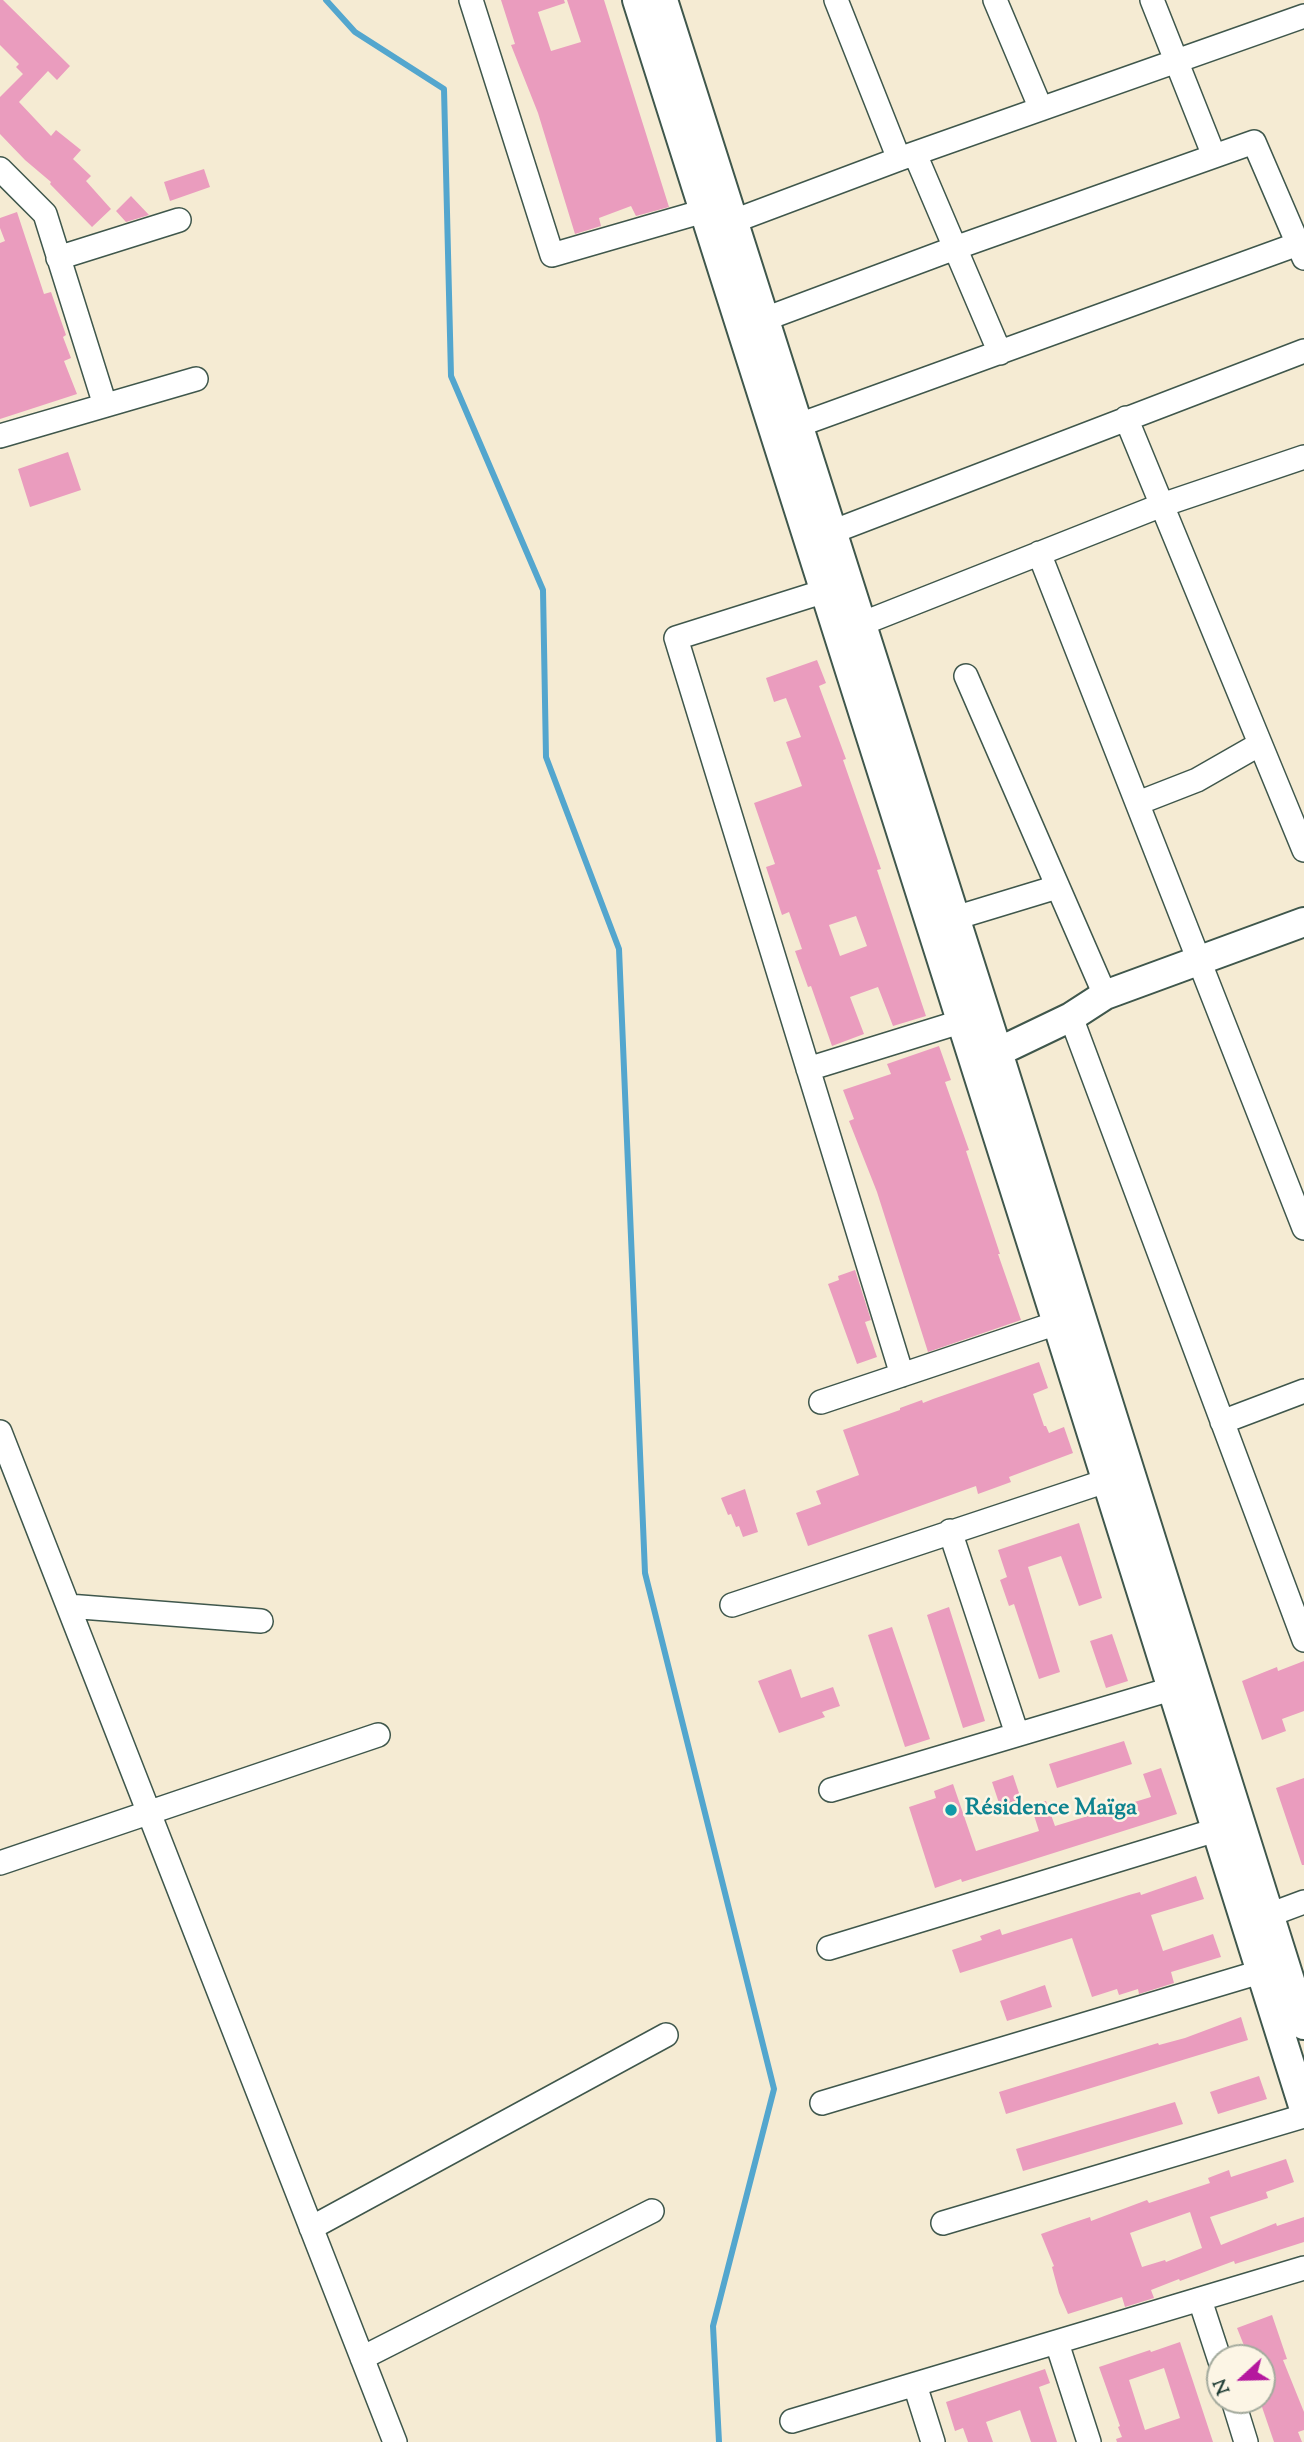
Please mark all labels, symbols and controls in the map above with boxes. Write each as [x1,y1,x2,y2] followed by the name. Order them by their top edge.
[965,1796,1137,1824] place label: Résidence Maïga
[943,1802,959,1818] marker: Résidence Maïga
[1206,2344,1276,2414] north arrow
[1208,2374,1238,2398] text: N

